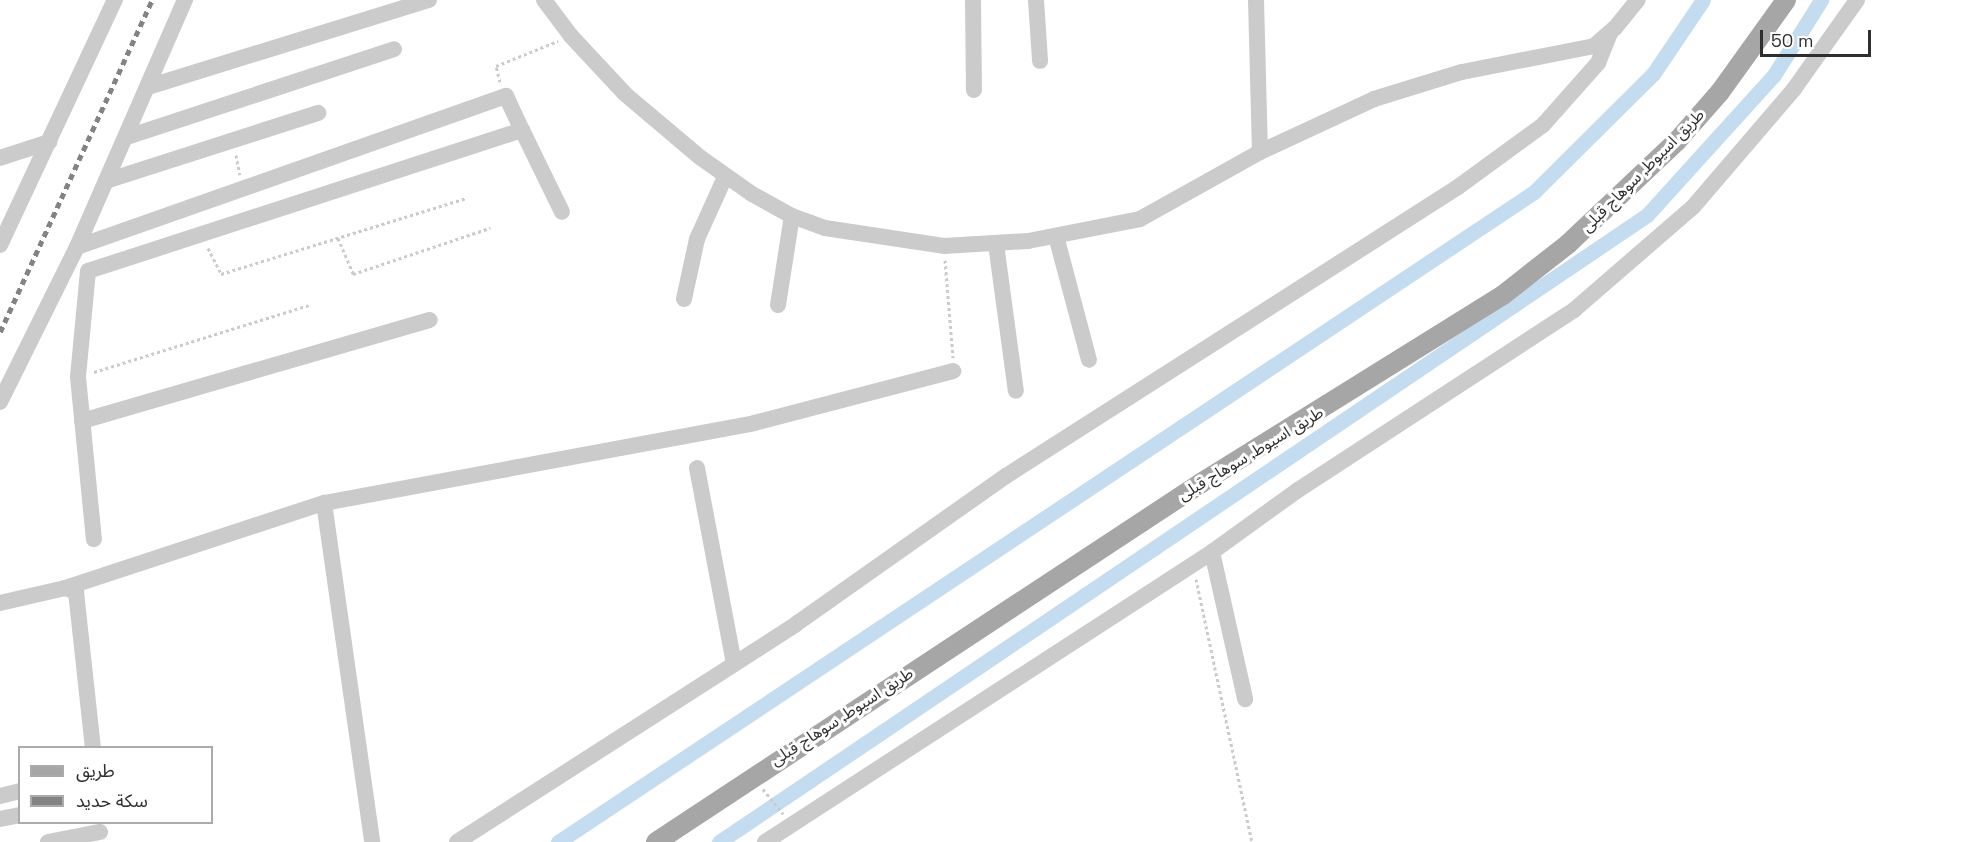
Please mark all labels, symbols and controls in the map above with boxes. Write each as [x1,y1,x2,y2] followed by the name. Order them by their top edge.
[1763,18,1874,56] scale bar
[1771,29,1813,52] text: 50 m
[1577,105,1709,237] street label: طريق اسيوط, سوهاج قبلى
[1175,403,1327,505] street label: طريق اسيوط, سوهاج قبلى
[767,664,917,770] street label: طريق اسيوط, سوهاج قبلى
[18,746,213,824] legend
[76,759,115,782] text: طريق
[76,789,148,812] text: سكة حديد

